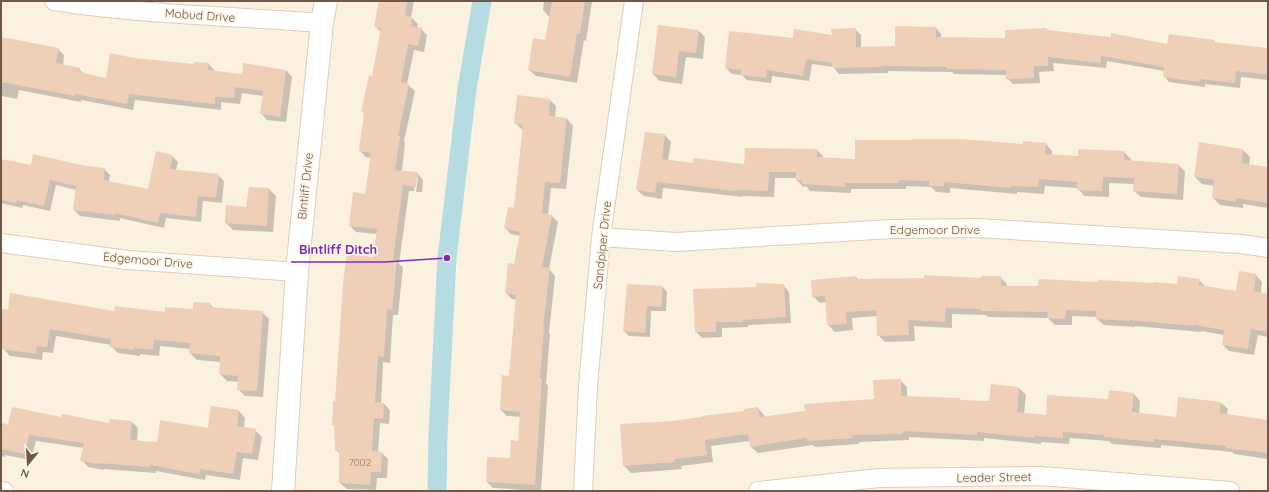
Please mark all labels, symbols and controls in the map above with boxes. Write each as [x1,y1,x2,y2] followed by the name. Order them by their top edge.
[164,5,236,25] street label: Mobud Drive
[294,151,316,220] street label: Bintliff Drive
[590,200,614,290] street label: Sandpiper Drive
[890,222,980,237] street label: Edgemoor Drive
[291,237,385,262] callout: Bintliff Ditch
[299,241,377,257] text: Bintliff Ditch
[102,249,194,271] street label: Edgemoor Drive
[8,444,48,484] north arrow
[349,456,372,469] house number: 7002
[19,466,31,481] text: N
[956,469,1032,485] street label: Leader Street

